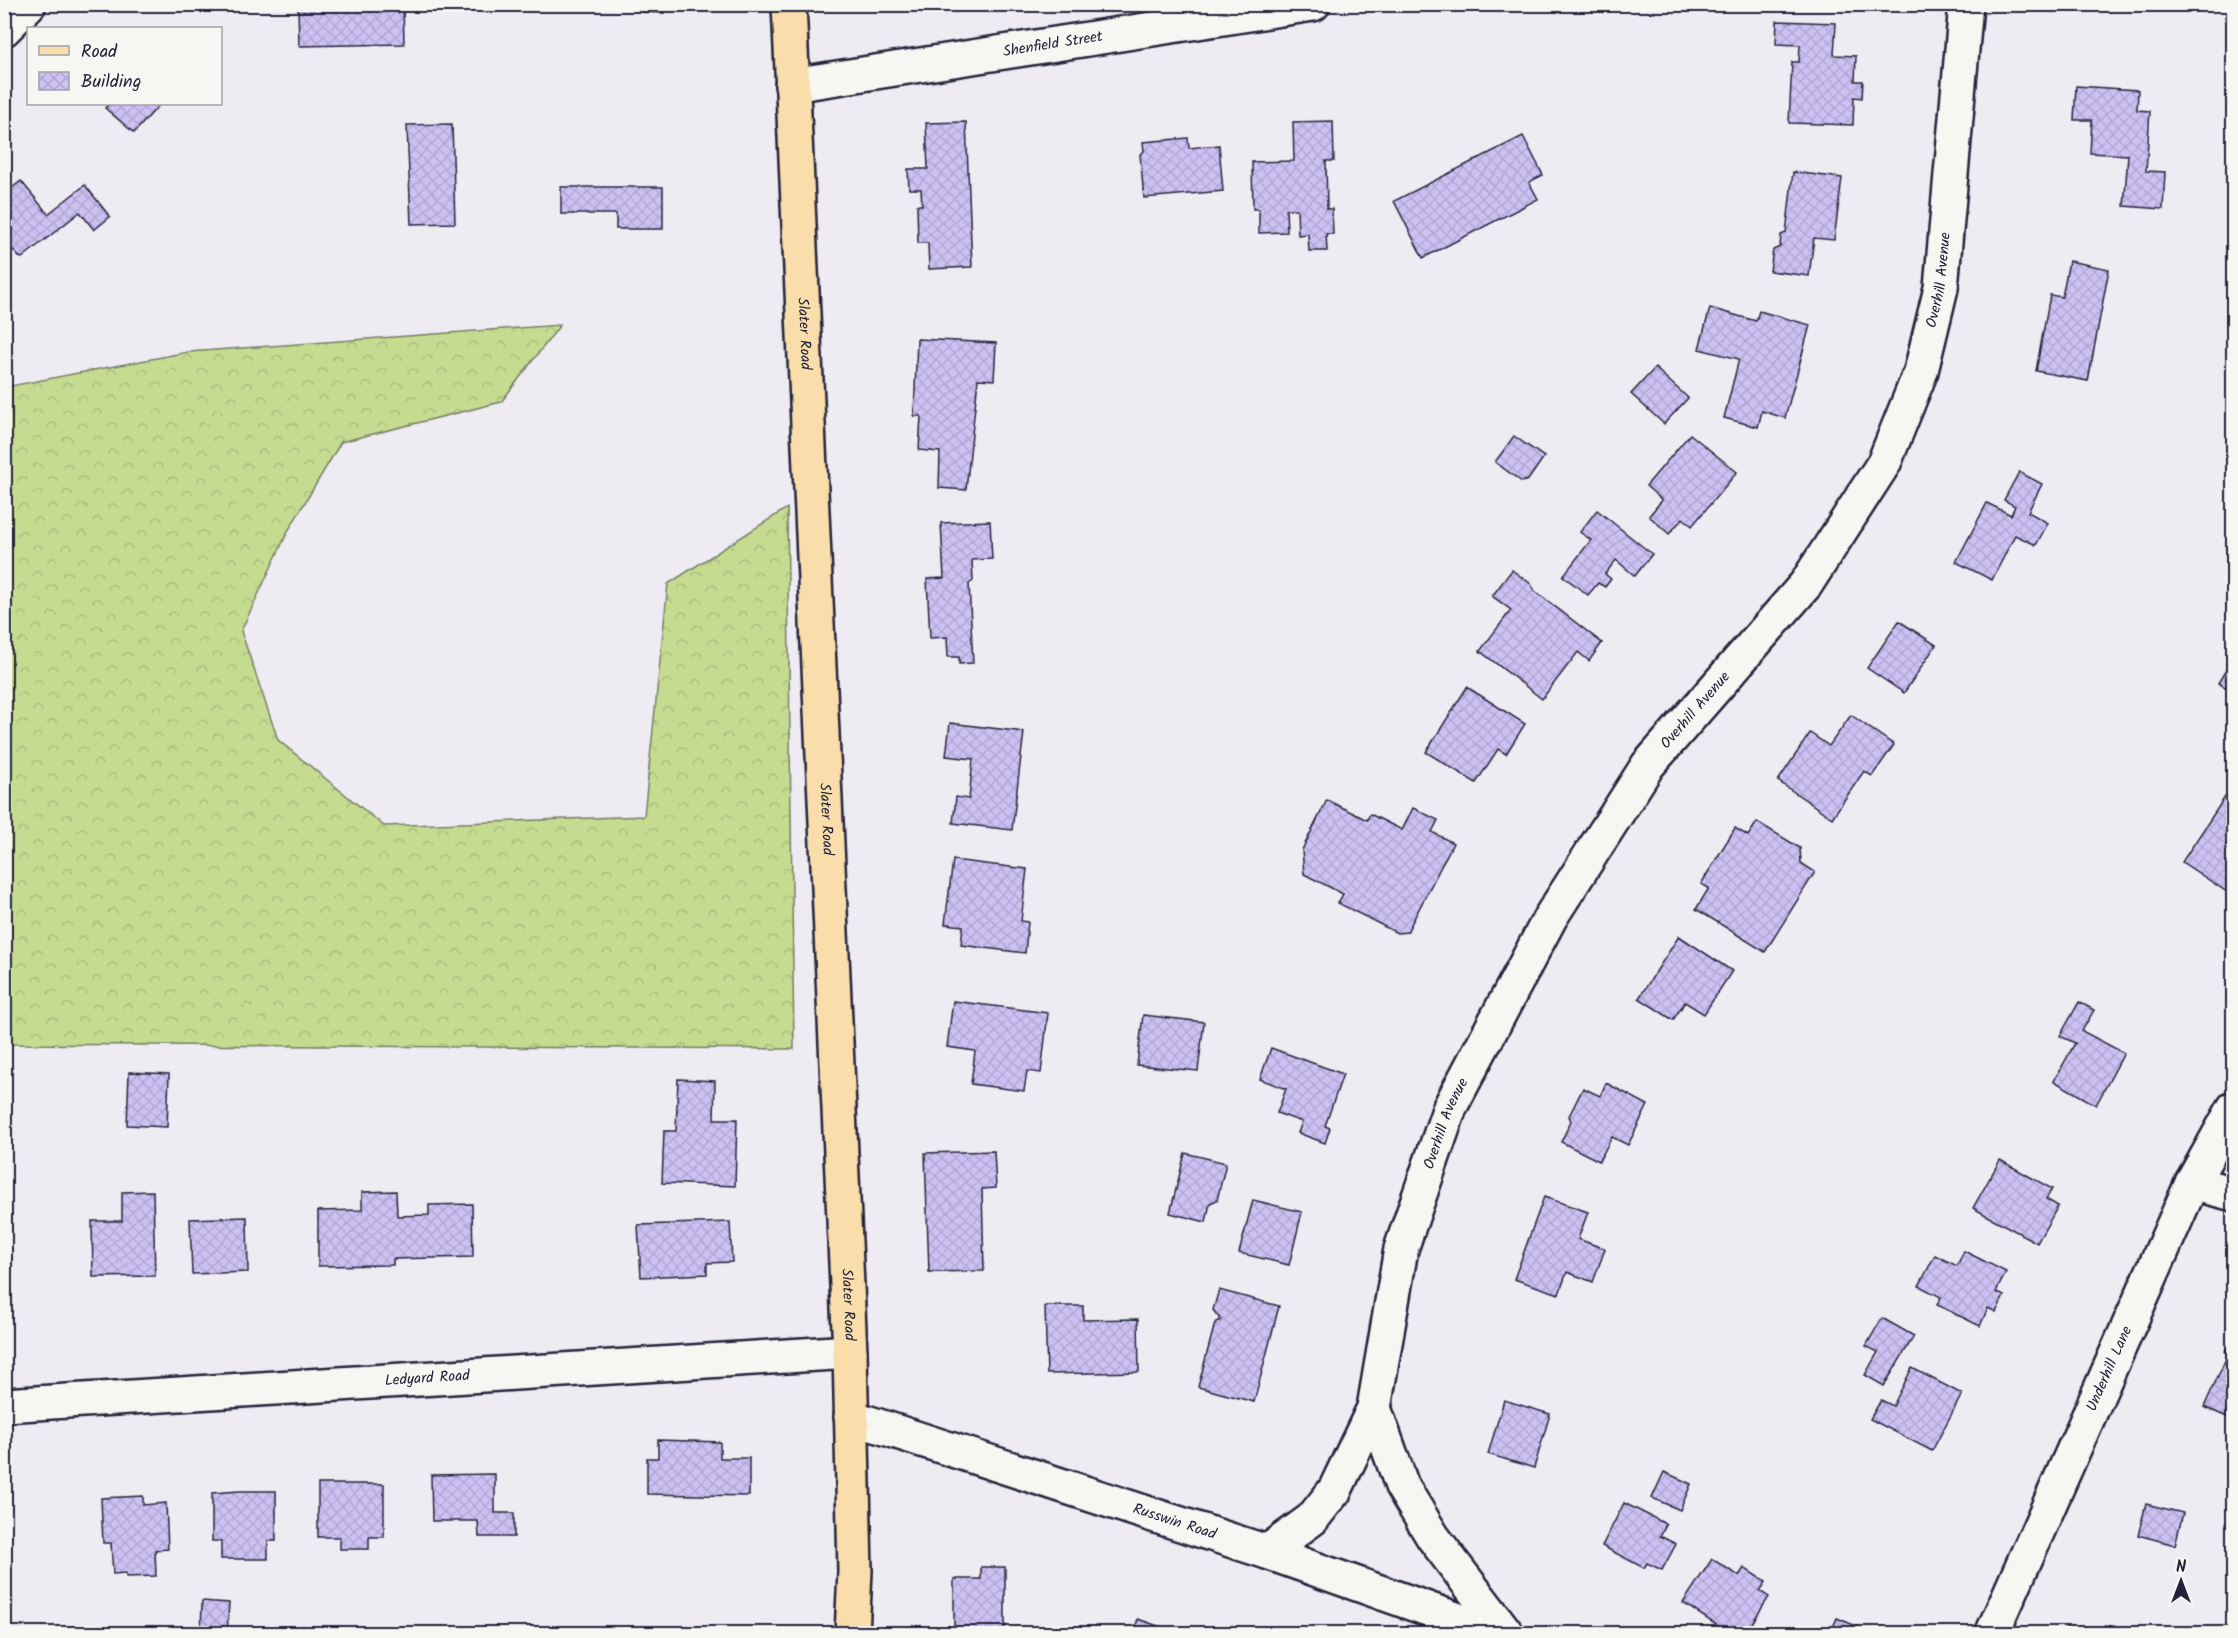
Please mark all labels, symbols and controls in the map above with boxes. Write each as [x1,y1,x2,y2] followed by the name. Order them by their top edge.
[1001,25,1105,64] street label: Shenfield Street
[27,27,222,105] legend
[81,38,118,67] text: Road
[81,68,141,97] text: Building
[1920,231,1958,330] street label: Overhill Avenue
[790,297,818,371] street label: Slater Road
[1655,666,1737,755] street label: Overhill Avenue
[812,782,840,856] street label: Slater Road
[1417,1074,1475,1173] street label: Overhill Avenue
[834,1268,862,1342] street label: Slater Road
[2080,1322,2139,1415] street label: Underhill Lane
[384,1364,471,1393] street label: Ledyard Road
[1130,1497,1220,1547] street label: Russwin Road
[2151,1551,2211,1611] north arrow
[2176,1555,2186,1580] text: N

